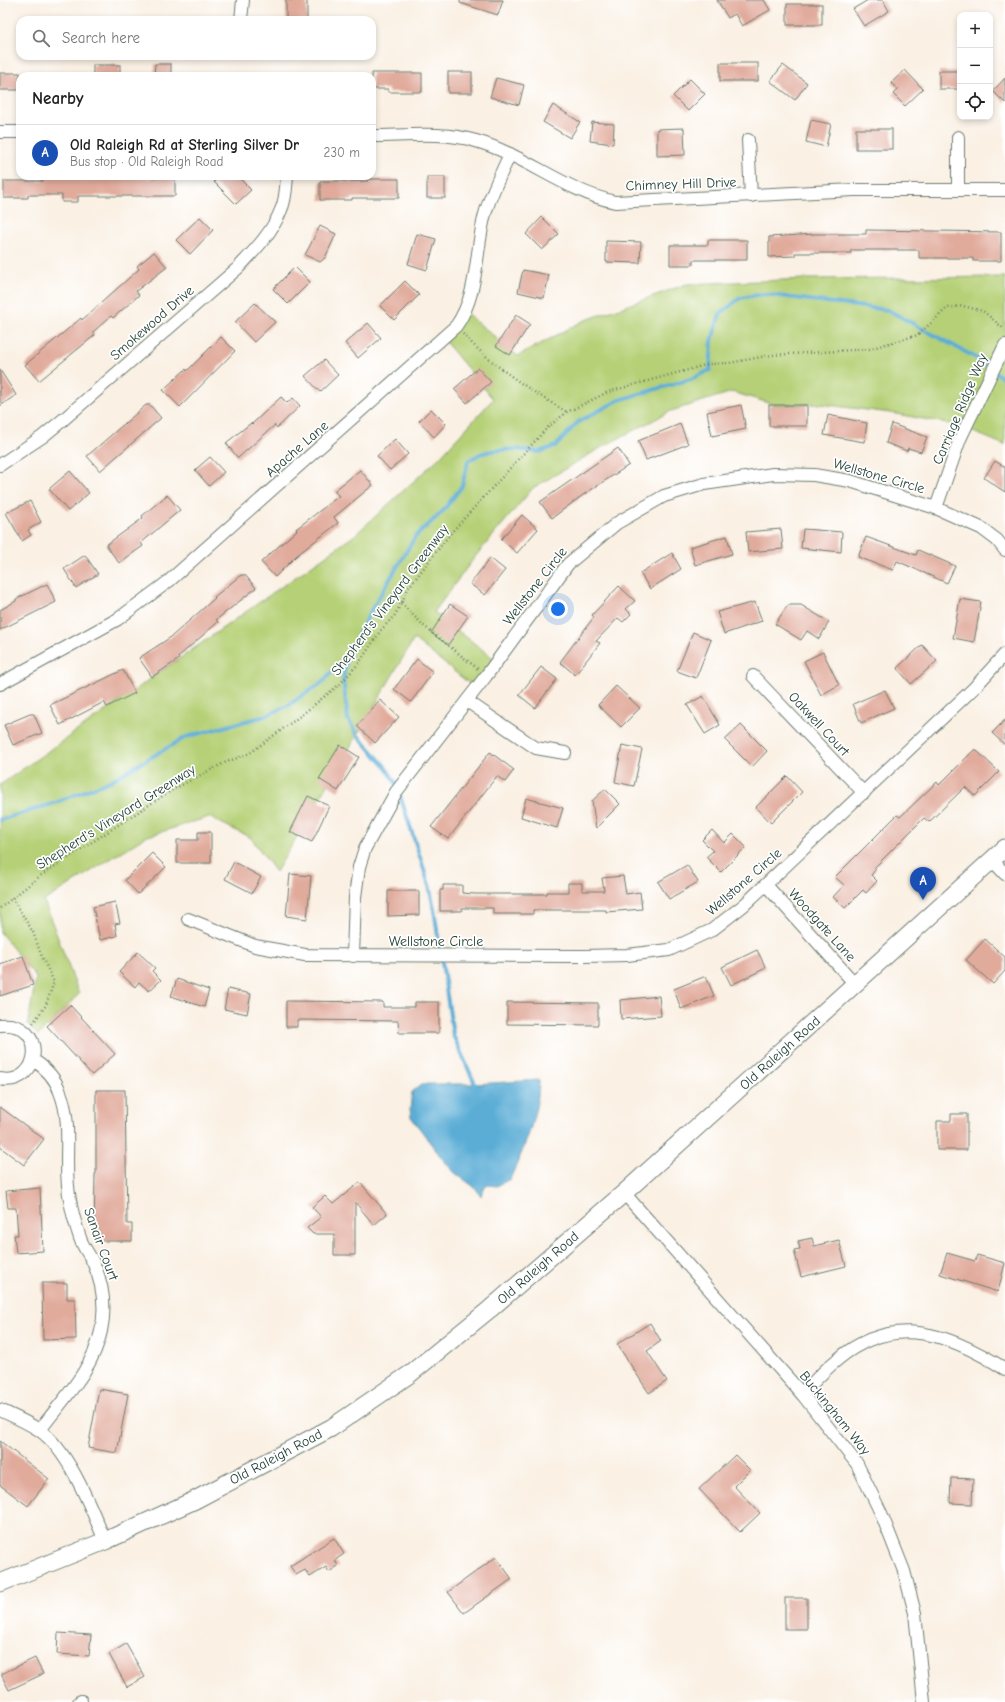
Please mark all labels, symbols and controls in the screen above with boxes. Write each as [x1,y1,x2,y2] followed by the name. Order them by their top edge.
[957,12,993,120] map controls
[957,12,993,48] button: +
[16,16,376,60] search box
[30,27,52,49] icon: search
[62,29,140,47] text: Search here
[957,48,993,84] button: −
[957,84,993,120] button: locate
[32,89,83,108] text: Nearby
[70,136,299,154] text: Old Raleigh Rd at Sterling Silver Dr
[41,145,49,160] text: A
[324,145,360,160] text: 230 m
[70,154,223,169] text: Bus stop · Old Raleigh Road
[625,174,737,194] street label: Chimney Hill Drive
[107,282,197,364] street label: Smokewood Drive
[929,350,991,467] street label: Carriage Ridge Way
[262,417,332,481] street label: Apache Lane
[831,455,927,497] street label: Wellstone Circle
[328,521,453,679] street label: Shepherd's Vineyard Greenway
[499,544,571,628] street label: Wellstone Circle
[548,599,568,619] your location
[785,688,854,760] street label: Oakwell Court
[33,760,199,873] street label: Shepherd's Vineyard Greenway
[703,845,785,919] street label: Wellstone Circle
[910,867,936,900] pin: A
[785,885,859,965] street label: Woodgate Lane
[389,933,483,950] street label: Wellstone Circle
[736,1012,824,1094] street label: Old Raleigh Road
[80,1205,122,1284] street label: Sanair Court
[494,1228,582,1308] street label: Old Raleigh Road
[796,1367,875,1459] street label: Buckingham Way
[227,1425,325,1489] street label: Old Raleigh Road

